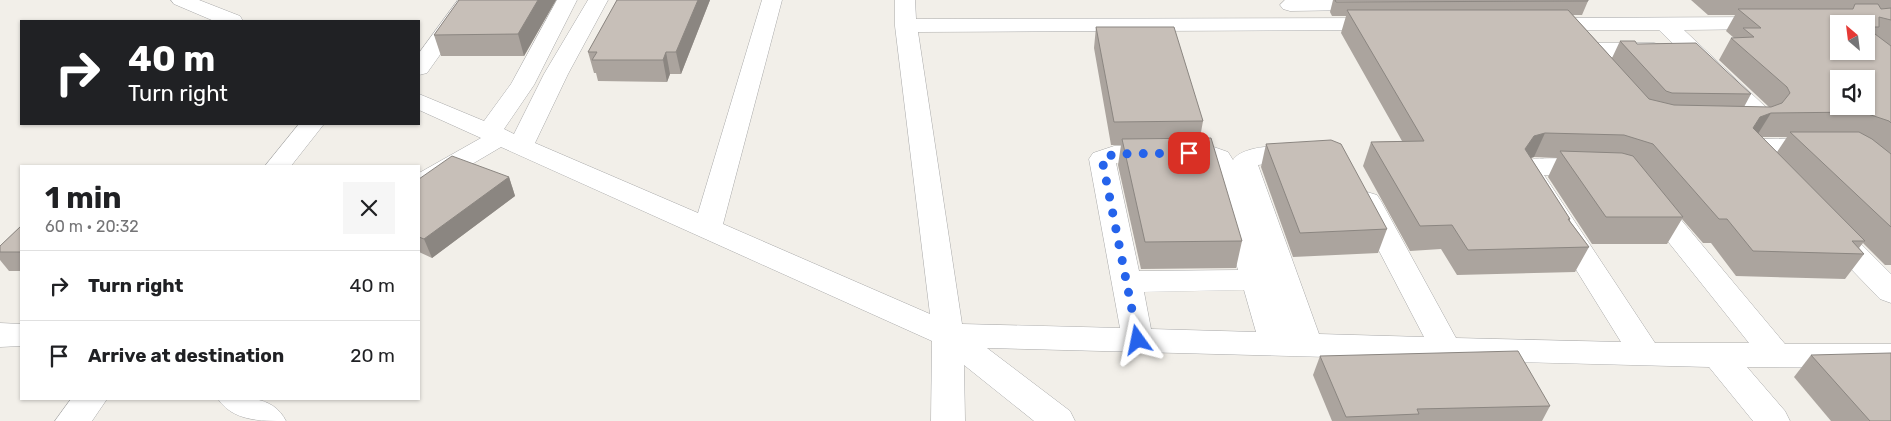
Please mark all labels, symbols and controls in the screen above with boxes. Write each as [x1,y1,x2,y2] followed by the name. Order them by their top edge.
[1830,15,1875,60] north arrow
[1830,15,1875,115] map controls
[128,38,215,80] text: 40 m
[45,40,110,105] icon: right
[1830,70,1875,115] button: sound
[128,80,228,107] text: Turn right
[1168,132,1210,174] pin
[1175,139,1203,167] icon: arrive
[45,180,122,216] text: 1 min
[343,182,395,234] button: close
[45,217,139,236] text: 60 m · 20:32
[45,272,73,300] icon: right
[88,274,183,297] text: Turn right
[350,274,395,297] text: 40 m
[1111,313,1163,365] position arrow
[45,342,73,370] icon: arrive
[88,344,284,367] text: Arrive at destination
[350,344,395,367] text: 20 m

